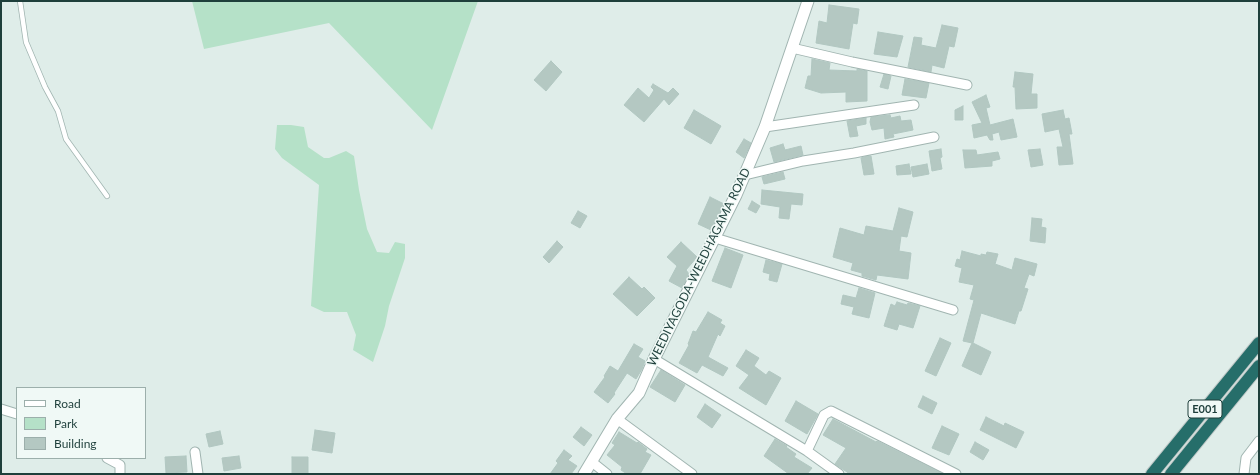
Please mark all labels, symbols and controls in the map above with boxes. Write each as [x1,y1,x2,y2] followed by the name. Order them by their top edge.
[645,166,753,368] street label: WEEDIYAGODA-WEEDHAGAMA ROAD
[16,387,146,459] legend
[54,396,81,411] text: Road
[1188,400,1222,418] road number: E001
[54,416,77,431] text: Park
[54,436,97,451] text: Building

